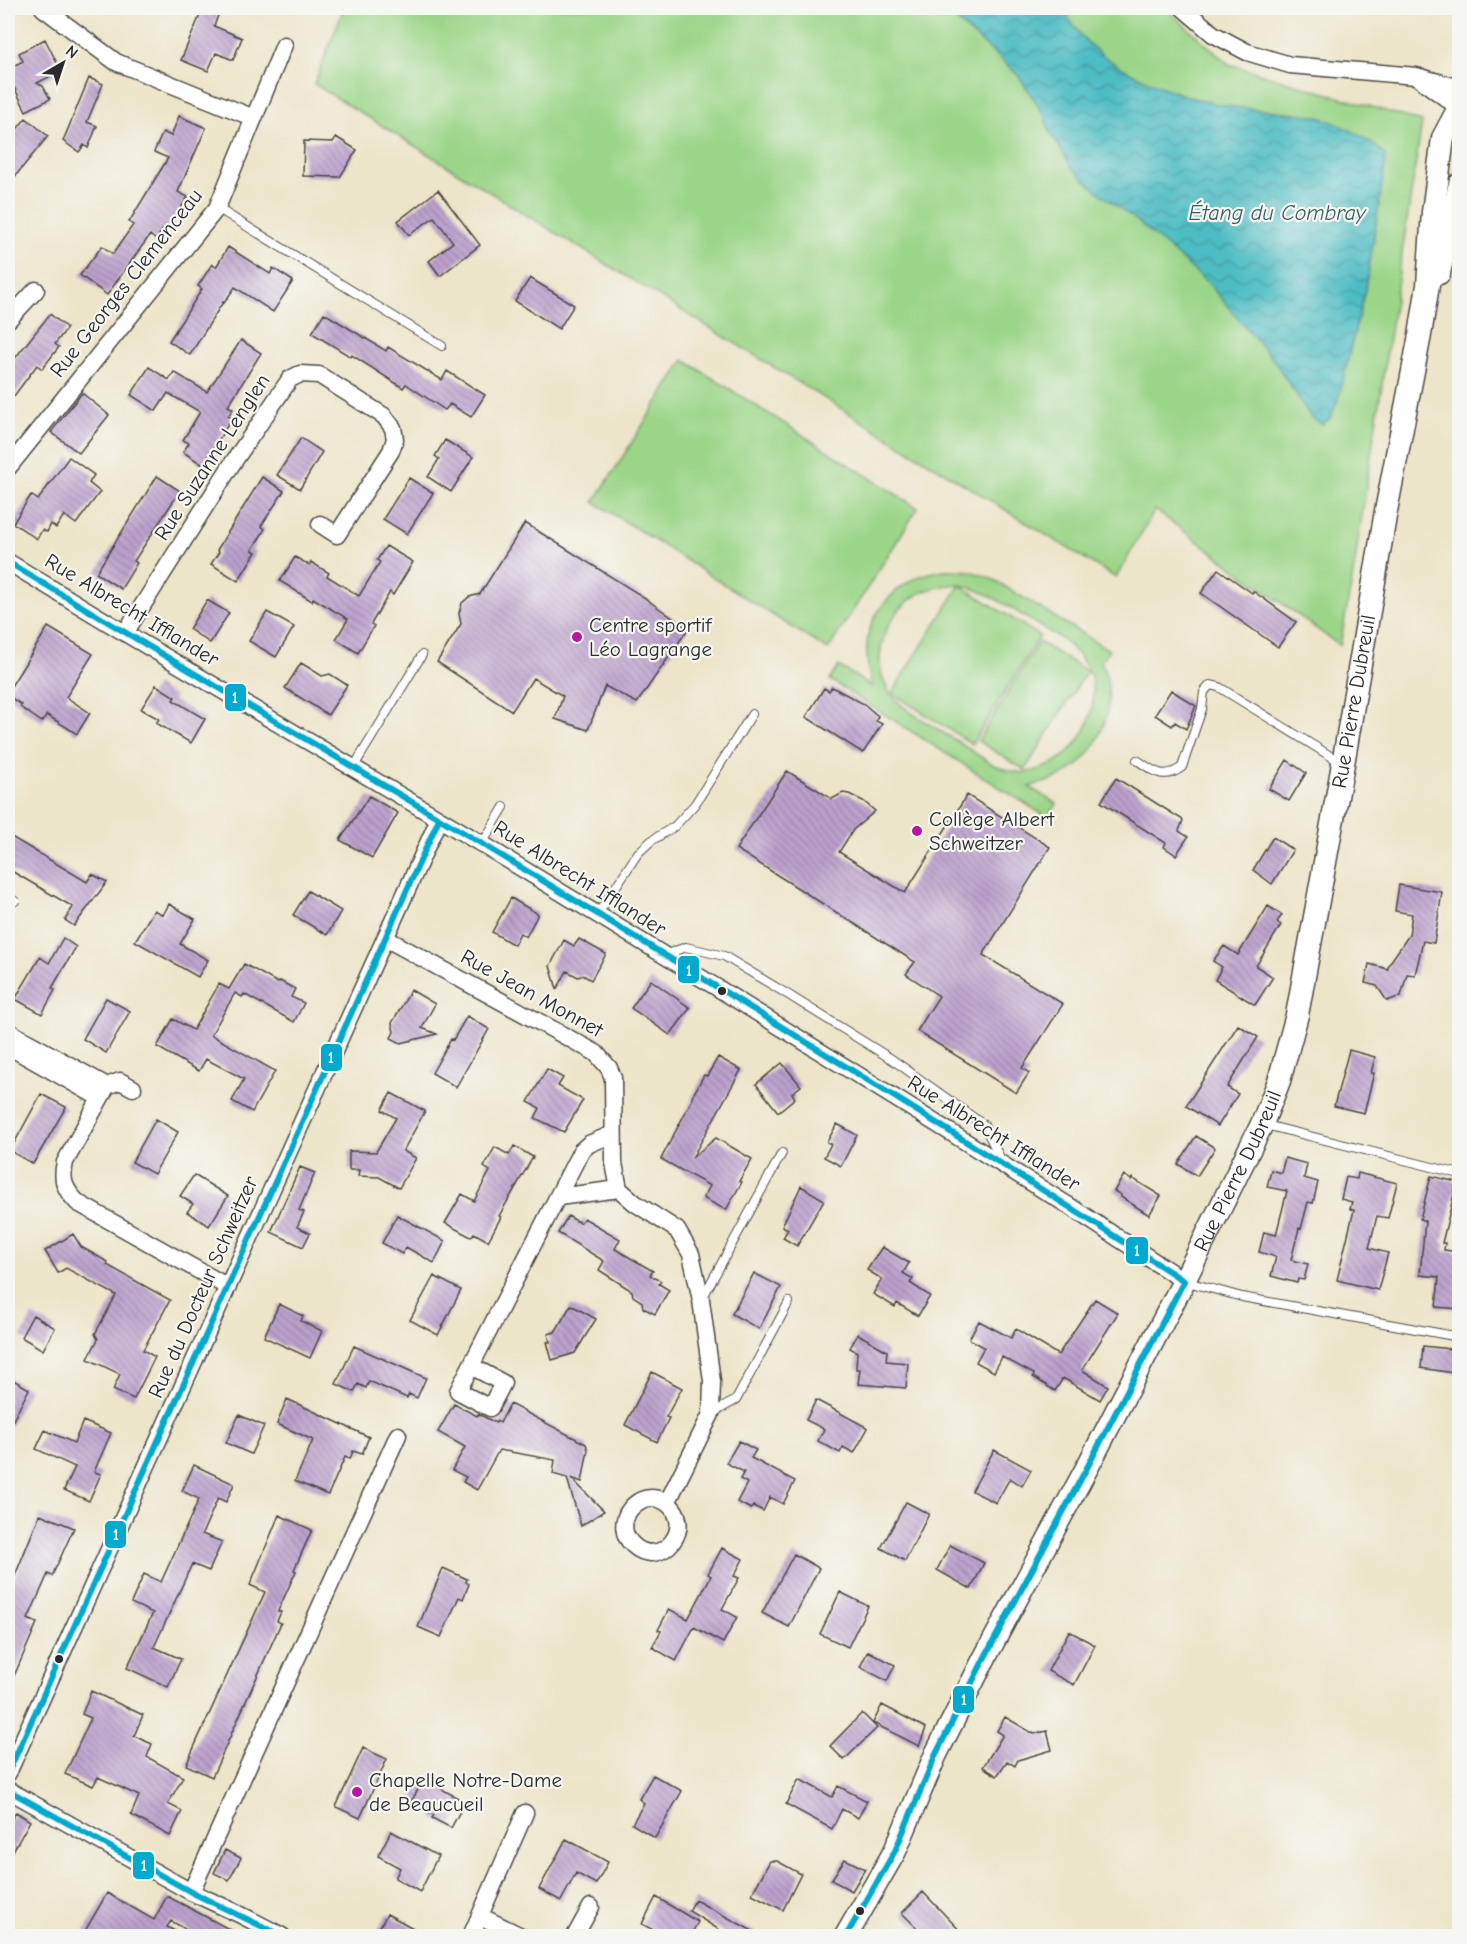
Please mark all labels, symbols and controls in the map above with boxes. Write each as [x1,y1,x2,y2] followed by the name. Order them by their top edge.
[33,33,93,93] north arrow
[62,42,82,62] text: N
[45,184,207,382] street label: Rue Georges Clemenceau
[1188,200,1367,226] water label: Étang du Combray
[149,369,275,545] street label: Rue Suzanne Lenglen
[41,549,224,672] street label: Rue Albrecht Ifflander
[589,613,713,661] place label: Centre sportif Léo Lagrange
[1327,613,1380,790] street label: Rue Pierre Dubreuil
[570,630,584,644] marker: Centre sportif Léo Lagrange
[224,683,247,712] line badge: 1
[232,689,238,707] text: 1
[929,807,1055,855] place label: Collège Albert Schweitzer
[489,815,671,941] street label: Rue Albrecht Ifflander
[910,824,924,838] marker: Collège Albert Schweitzer
[457,944,608,1042] street label: Rue Jean Monnet
[677,955,700,984] line badge: 1
[686,962,692,980] text: 1
[716,985,728,997] unlabelled marker
[320,1043,343,1072] line badge: 1
[328,1049,334,1067] text: 1
[903,1070,1085,1196] street label: Rue Albrecht Ifflander
[1189,1087,1286,1255] street label: Rue Pierre Dubreuil
[143,1172,263,1402] street label: Rue du Docteur Schweitzer
[1125,1236,1149,1265] line badge: 1
[1134,1242,1140,1260] text: 1
[104,1520,127,1549] line badge: 1
[113,1526,119,1544] text: 1
[53,1653,65,1665] unlabelled marker
[952,1685,975,1714] line badge: 1
[961,1691,967,1709] text: 1
[369,1768,562,1816] place label: Chapelle Notre-Dame de Beaucueil
[350,1785,364,1799] marker: Chapelle Notre-Dame de Beaucueil
[132,1851,155,1880] line badge: 1
[141,1857,147,1875] text: 1
[854,1905,866,1917] unlabelled marker

